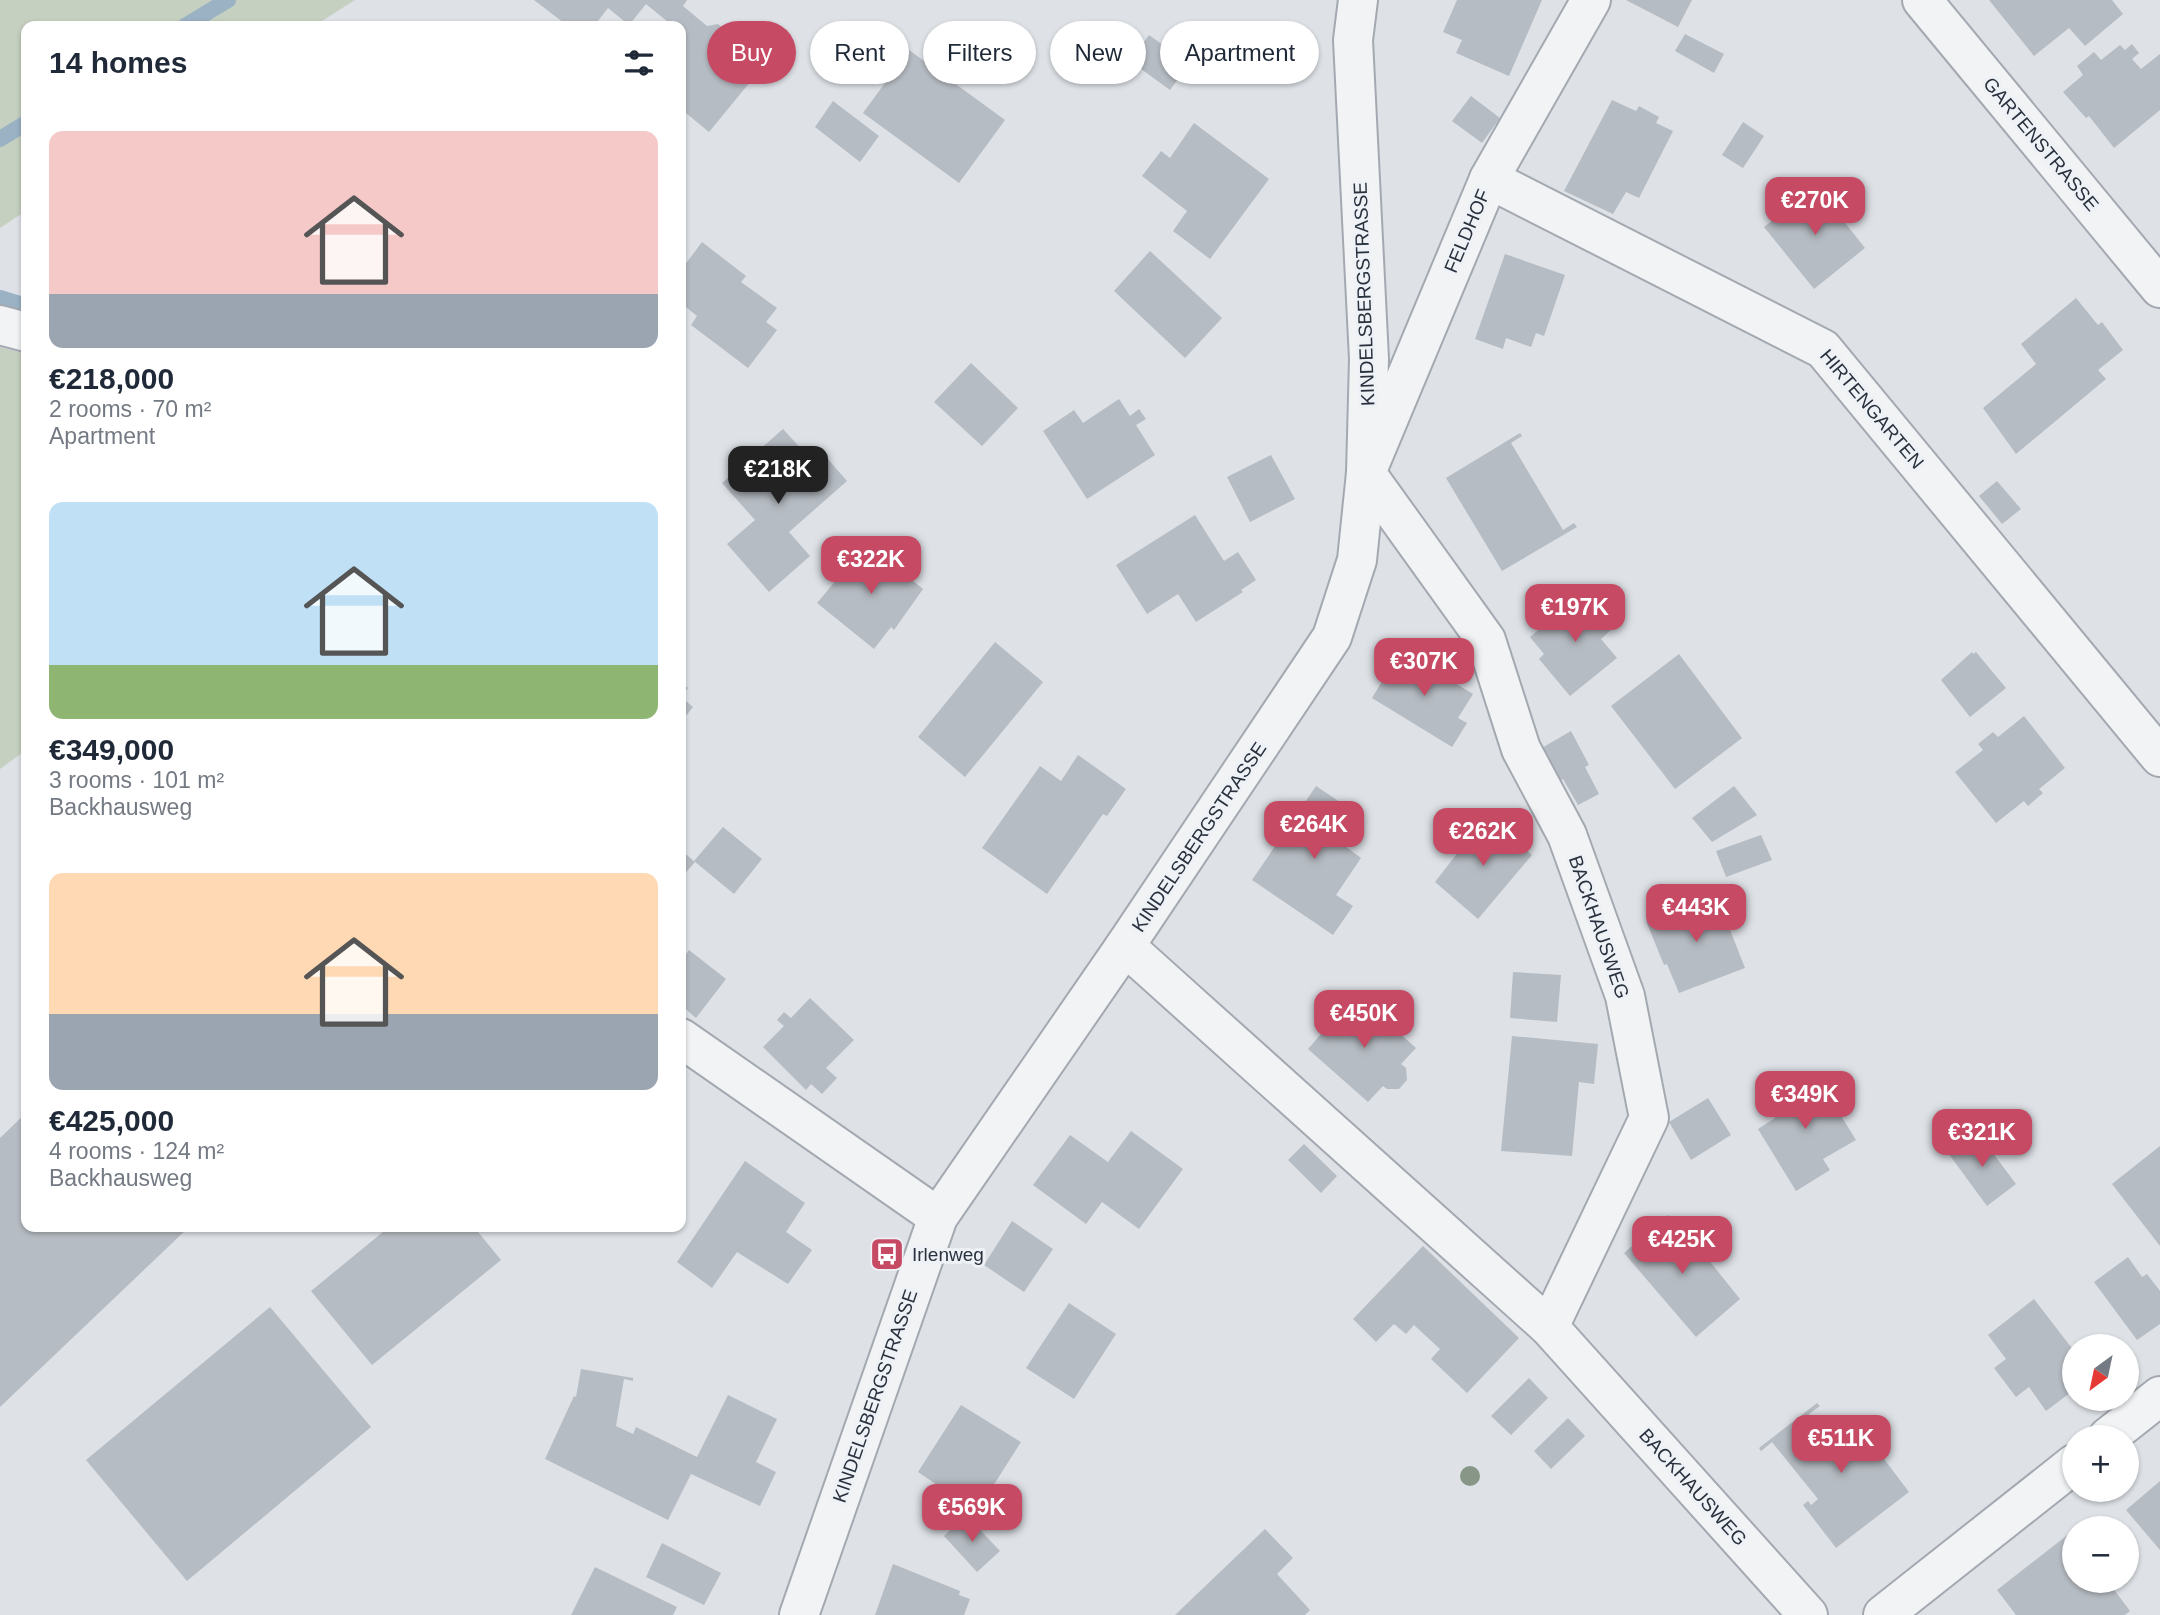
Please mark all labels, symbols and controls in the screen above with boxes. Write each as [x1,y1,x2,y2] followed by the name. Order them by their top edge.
[707,21,796,84] chip: Buy
[810,21,909,84] chip: Rent
[923,21,1036,84] chip: Filters
[1050,21,1146,84] chip: New
[1160,21,1319,84] chip: Apartment
[620,44,658,82] icon: filters
[49,46,187,79] text: 14 homes
[1979,73,2103,215] street label: GARTENSTRASSE
[291,177,417,303] icon: home
[1766,177,1864,237] pin: €270K
[1350,182,1378,406] street label: KINDELSBERGSTRASSE
[1440,186,1494,276] street label: FELDHOF
[1781,187,1849,213] text: €270K
[1816,345,1928,473] street label: HIRTENGARTEN
[49,362,174,395] text: €218,000
[49,396,211,422] text: 2 rooms · 70 m²
[49,423,155,449] text: Apartment
[729,447,827,506] pin: €218K
[744,456,812,482] text: €218K
[822,536,920,596] pin: €322K
[837,546,905,572] text: €322K
[291,548,417,674] icon: home
[1526,584,1624,644] pin: €197K
[1541,594,1609,620] text: €197K
[1375,638,1473,698] pin: €307K
[1390,648,1458,674] text: €307K
[49,733,174,766] text: €349,000
[1128,738,1270,936] street label: KINDELSBERGSTRASSE
[49,767,224,793] text: 3 rooms · 101 m²
[49,794,192,820] text: Backhausweg
[1265,802,1363,861] pin: €264K
[1434,808,1532,868] pin: €262K
[1280,811,1348,837] text: €264K
[1449,818,1517,844] text: €262K
[1565,853,1633,1001] street label: BACKHAUSWEG
[1647,884,1745,944] pin: €443K
[1662,894,1730,920] text: €443K
[291,919,417,1045] icon: home
[1315,990,1413,1050] pin: €450K
[1330,1000,1398,1026] text: €450K
[1756,1072,1854,1131] pin: €349K
[1771,1081,1839,1107] text: €349K
[49,1104,174,1137] text: €425,000
[1933,1110,2031,1169] pin: €321K
[1948,1119,2016,1145] text: €321K
[49,1138,224,1164] text: 4 rooms · 124 m²
[49,1165,192,1191] text: Backhausweg
[1633,1216,1731,1276] pin: €425K
[1648,1226,1716,1252] text: €425K
[868,1235,906,1273] bus stop icon: Irlenweg
[912,1244,984,1265] place label: Irlenweg
[829,1287,921,1505] street label: KINDELSBERGSTRASSE
[2062,1334,2138,1410] north arrow
[2062,1334,2139,1593] map controls
[1792,1416,1890,1475] pin: €511K
[1635,1424,1751,1550] street label: BACKHAUSWEG
[1808,1425,1874,1451] text: €511K
[2062,1425,2139,1502] button: +
[923,1484,1021,1544] pin: €569K
[938,1494,1006,1520] text: €569K
[2062,1516,2139,1593] button: −

